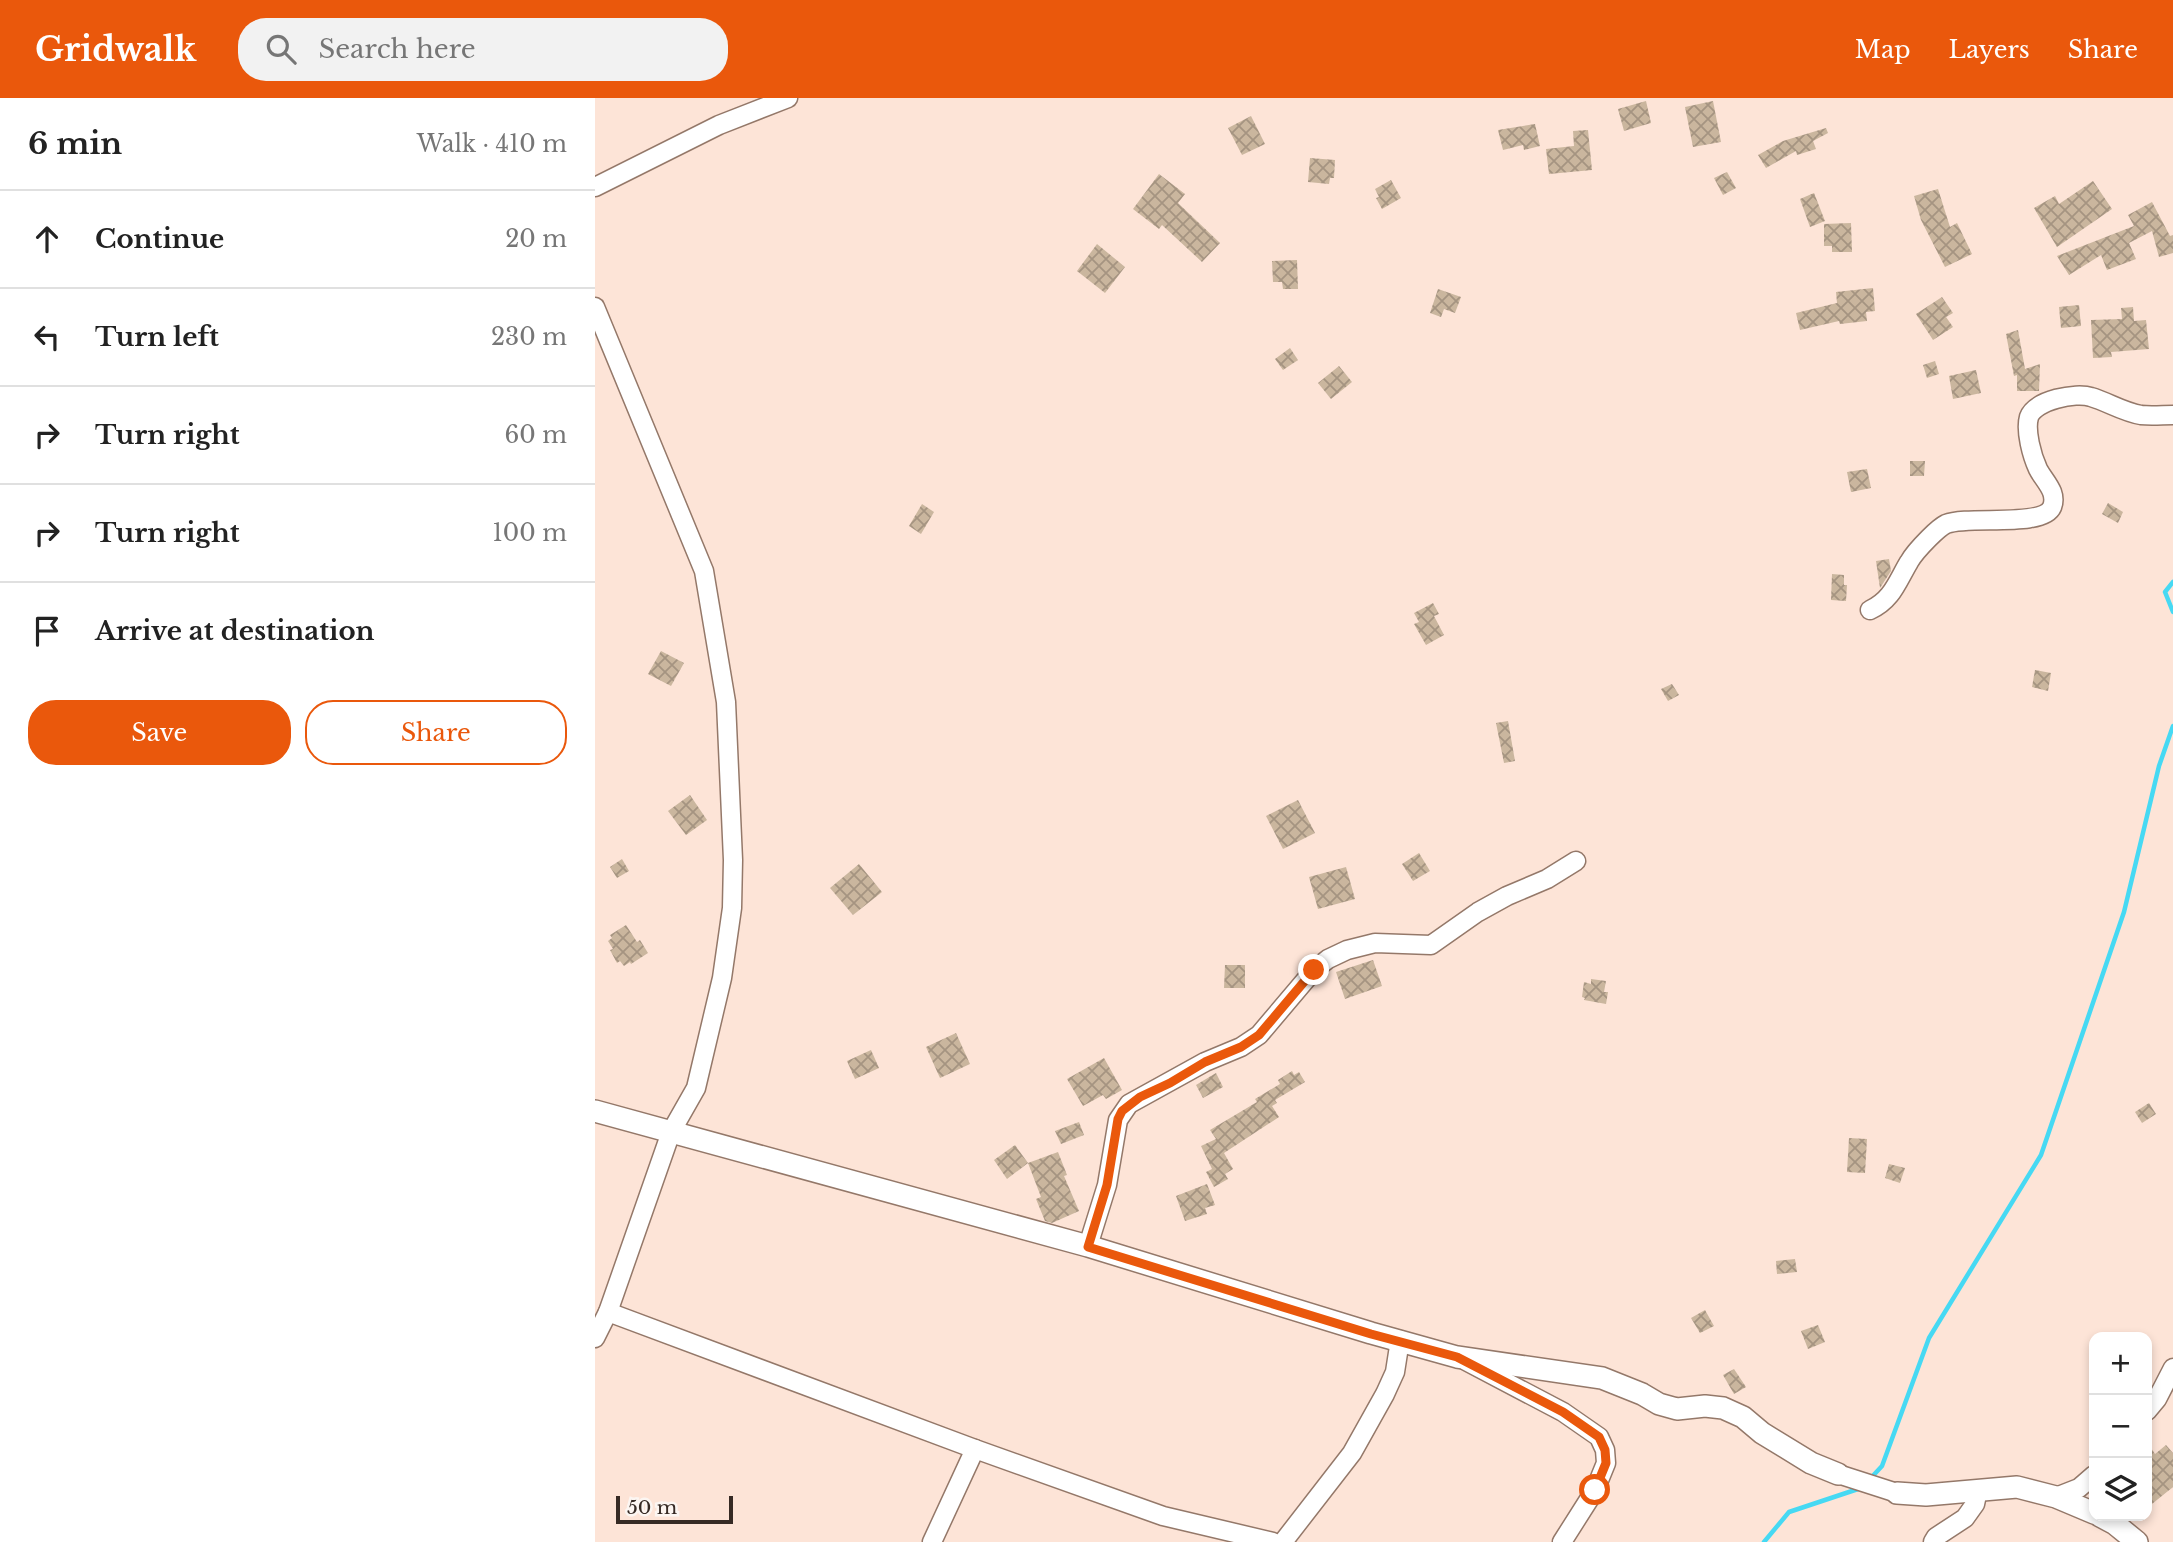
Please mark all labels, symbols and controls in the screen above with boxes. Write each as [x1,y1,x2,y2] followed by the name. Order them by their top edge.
[238,18,728,81] search box
[35,29,196,70] text: Gridwalk
[262,30,300,68] icon: search
[318,33,476,65] text: Search here
[1855,35,1911,64] text: Map
[1949,35,2030,64] text: Layers
[2068,35,2138,64] text: Share
[28,125,122,162] text: 6 min
[417,130,567,158] text: Walk · 410 m
[28,220,66,258] icon: ahead
[95,223,224,255] text: Continue
[505,225,567,253] text: 20 m
[28,318,66,356] icon: left
[95,321,219,353] text: Turn left
[491,323,567,351] text: 230 m
[28,416,66,454] icon: right
[95,419,240,451] text: Turn right
[505,421,567,449] text: 60 m
[28,514,66,552] icon: right
[95,517,240,549] text: Turn right
[493,519,567,547] text: 100 m
[28,612,66,650] icon: arrive
[95,615,375,647] text: Arrive at destination
[28,700,291,765] button: Save
[305,700,567,765] button: Share
[1298,954,1329,985] route end
[2089,1332,2152,1521] map controls
[2089,1332,2152,1395] button: +
[2089,1395,2152,1458] button: −
[2089,1458,2152,1521] button: layers
[1579,1474,1610,1505] route start
[616,1493,733,1525] scale bar
[627,1496,677,1519] text: 50 m

